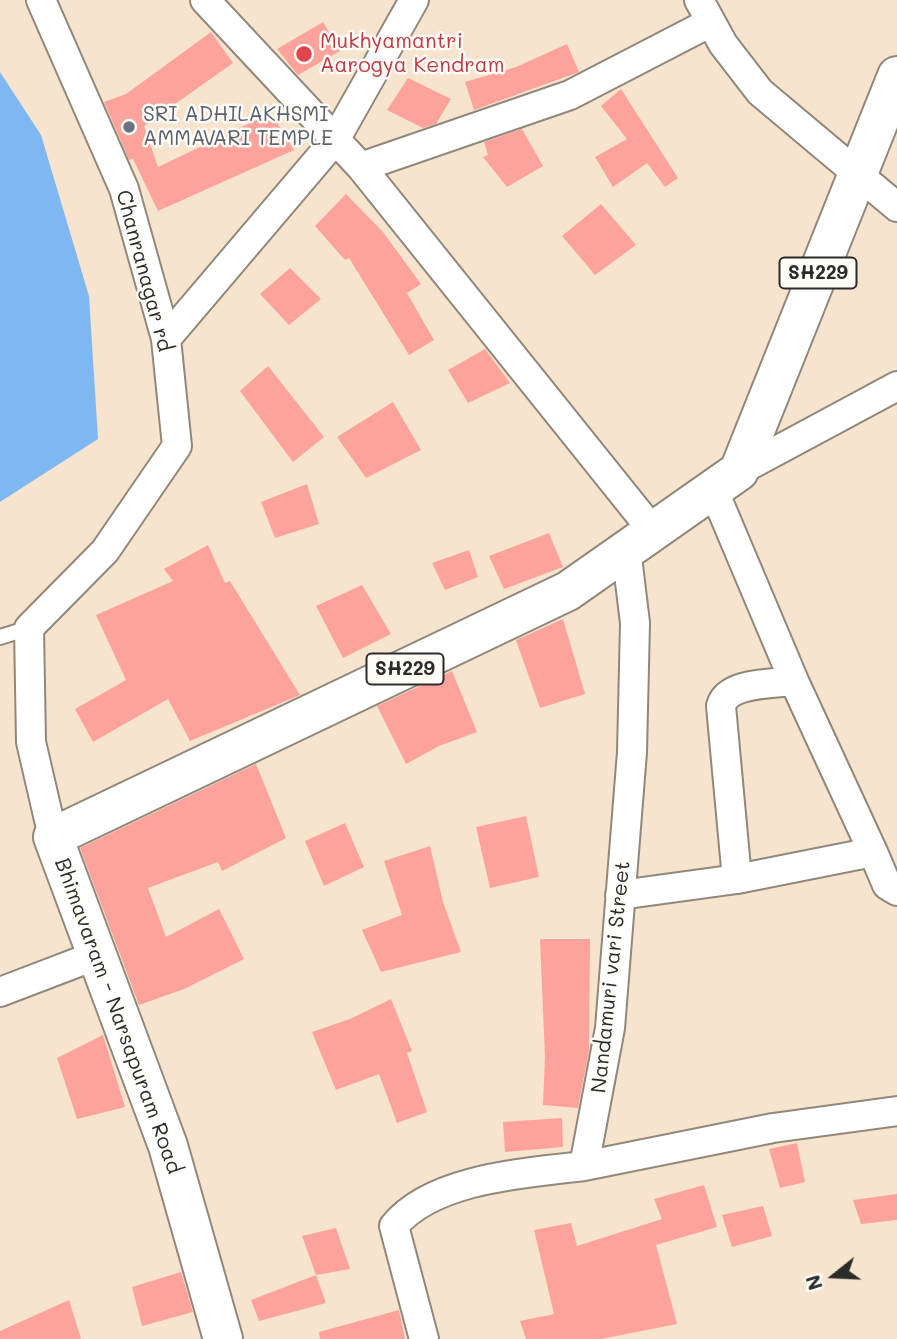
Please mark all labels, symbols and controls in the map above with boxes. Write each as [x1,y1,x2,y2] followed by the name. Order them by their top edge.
[320,29,505,79] place label: Mukhyamantri Aarogya Kendram
[294,44,314,64] marker: Mukhyamantri Aarogya Kendram
[143,102,333,152] place label: SRI ADHILAKHSMI AMMAVARI TEMPLE
[121,119,137,135] marker: SRI ADHILAKHSMI AMMAVARI TEMPLE
[110,187,178,355] street label: Chanranagar rd
[780,258,856,288] road number: SH229
[366,654,444,684] road number: SH229
[49,855,187,1177] street label: Bhimavaram - Narsapuram Road
[586,860,636,1094] street label: Nandamuri vari Street
[799,1241,869,1311] north arrow
[799,1272,828,1293] text: N

